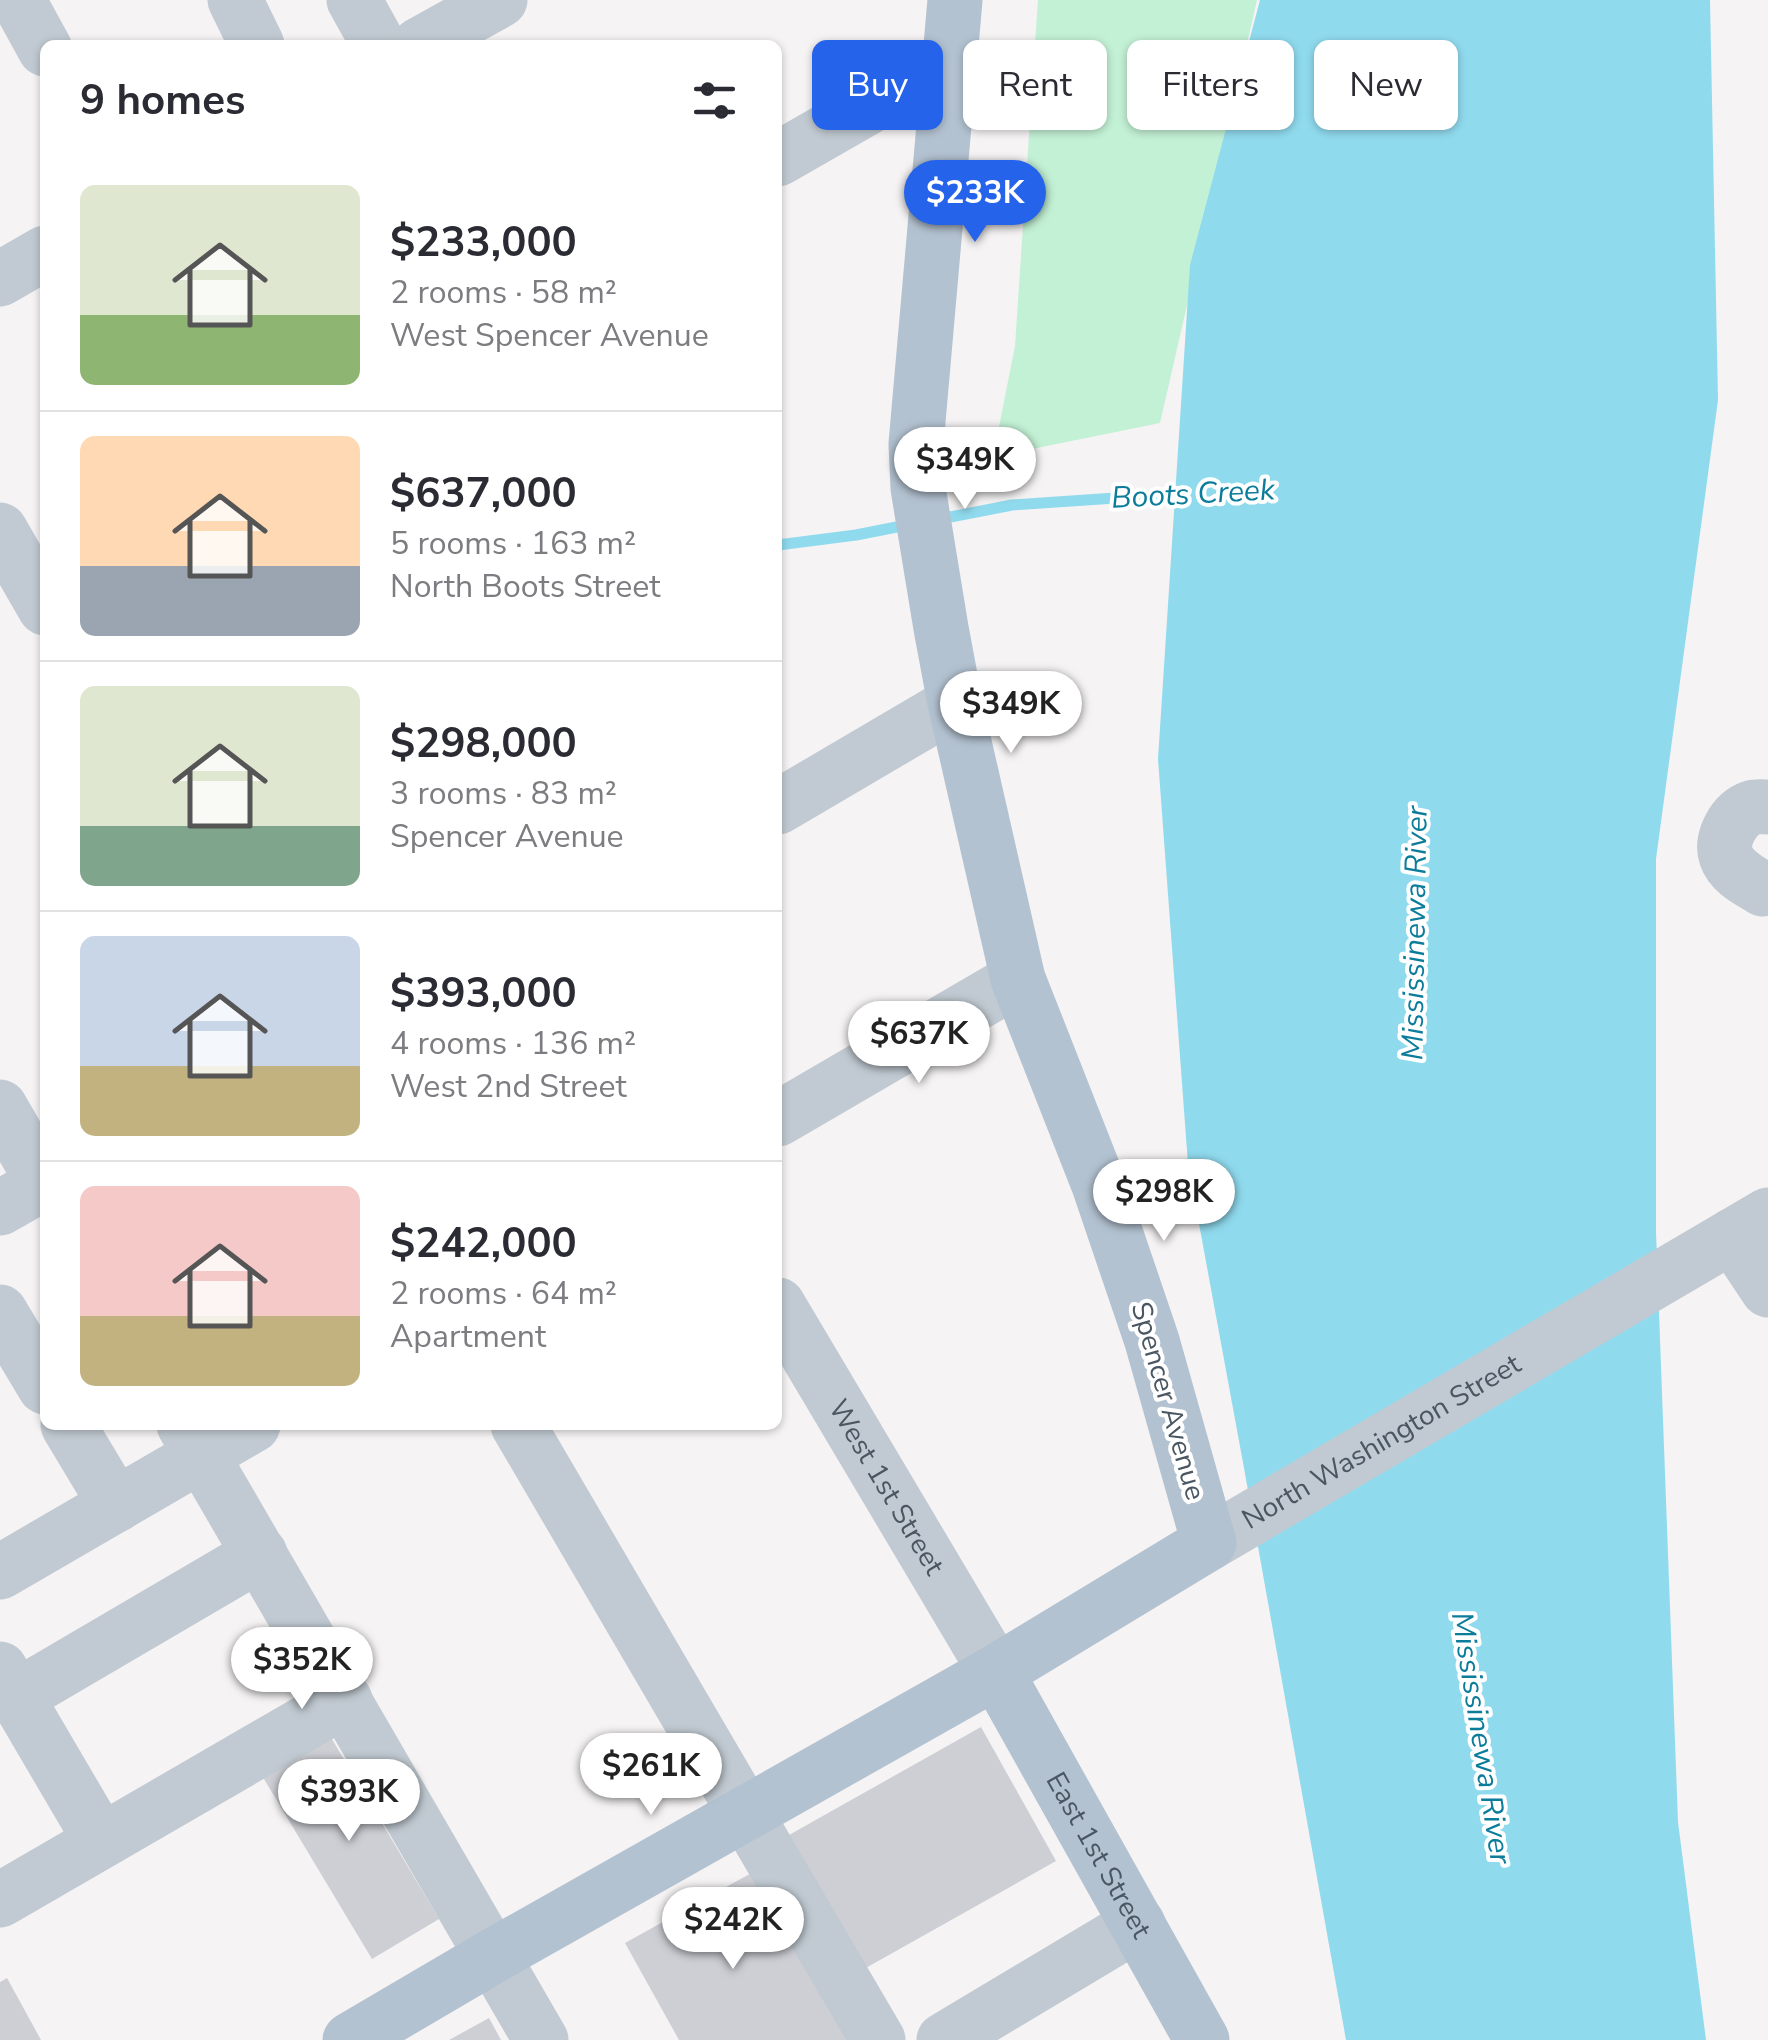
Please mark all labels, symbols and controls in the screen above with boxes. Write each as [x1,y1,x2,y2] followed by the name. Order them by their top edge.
[812,40,943,130] chip: Buy
[963,40,1107,130] chip: Rent
[1127,40,1294,130] chip: Filters
[1314,40,1458,130] chip: New
[80,72,245,129] text: 9 homes
[687,73,742,128] icon: filters
[905,160,1045,245] pin: $233K
[926,171,1024,214] text: $233K
[390,214,577,271] text: $233,000
[160,225,280,345] icon: home
[390,271,617,314] text: 2 rooms · 58 m²
[390,314,709,357] text: West Spencer Avenue
[895,427,1035,512] pin: $349K
[916,438,1014,481] text: $349K
[390,465,577,522] text: $637,000
[1110,469,1277,519] water label: Boots Creek
[160,476,280,596] icon: home
[390,522,636,565] text: 5 rooms · 163 m²
[390,565,661,608] text: North Boots Street
[941,671,1081,756] pin: $349K
[962,682,1060,725] text: $349K
[390,715,577,772] text: $298,000
[160,726,280,846] icon: home
[390,772,617,815] text: 3 rooms · 83 m²
[1392,804,1438,1061] water label: Mississinewa River
[390,815,624,858] text: Spencer Avenue
[390,965,577,1022] text: $393,000
[160,976,280,1096] icon: home
[849,1001,989,1086] pin: $637K
[870,1012,968,1055] text: $637K
[390,1022,636,1065] text: 4 rooms · 136 m²
[390,1065,627,1108] text: West 2nd Street
[1094,1159,1234,1244] pin: $298K
[1115,1170,1213,1213] text: $298K
[390,1215,577,1272] text: $242,000
[160,1226,280,1346] icon: home
[390,1272,617,1315] text: 2 rooms · 64 m²
[1122,1298,1214,1504] street label: Spencer Avenue
[390,1315,546,1358] text: Apartment
[1235,1345,1528,1538] street label: North Washington Street
[819,1392,953,1582] street label: West 1st Street
[1441,1609,1521,1868] water label: Mississinewa River
[232,1627,372,1712] pin: $352K
[253,1638,351,1681] text: $352K
[581,1733,721,1818] pin: $261K
[602,1744,700,1787] text: $261K
[279,1759,419,1844] pin: $393K
[1037,1765,1160,1945] street label: East 1st Street
[300,1770,398,1813] text: $393K
[663,1887,803,1972] pin: $242K
[684,1898,782,1941] text: $242K

